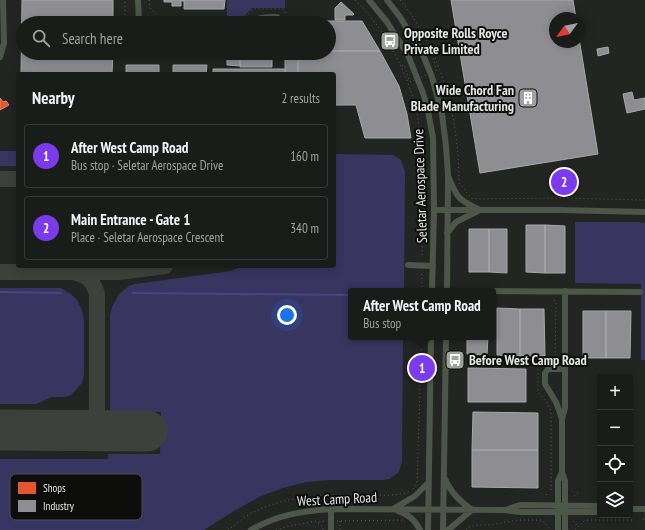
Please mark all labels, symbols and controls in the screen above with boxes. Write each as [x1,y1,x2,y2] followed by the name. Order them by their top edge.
[549,12,585,48] north arrow
[16,16,336,60] search box
[404,24,508,58] place label: Opposite Rolls Royce Private Limited
[30,27,52,49] icon: search
[62,29,123,48] text: Search here
[379,30,401,52] bus stop icon: Opposite Rolls Royce Private Limited
[411,81,514,115] place label: Wide Chord Fan Blade Manufacturing
[32,87,75,109] text: Nearby
[517,87,539,109] building icon: Wide Chord Fan Blade Manufacturing
[281,90,320,107] text: 2 results
[409,128,431,243] street label: Seletar Aerospace Drive
[71,138,189,157] text: After West Camp Road
[43,148,49,165] text: 1
[290,148,319,165] text: 160 m
[71,157,223,174] text: Bus stop · Seletar Aerospace Drive
[551,167,577,197] pin: 2
[71,210,190,229] text: Main Entrance - Gate 1
[43,220,49,237] text: 2
[290,220,319,237] text: 340 m
[71,229,224,246] text: Place · Seletar Aerospace Crescent
[348,288,496,340] popup
[363,296,481,315] text: After West Camp Road
[277,305,297,325] your location
[363,315,401,332] text: Bus stop
[444,349,466,371] bus stop icon: Before West Camp Road
[469,351,587,369] place label: Before West Camp Road
[409,353,435,383] pin: 1
[597,374,633,518] map controls
[597,374,633,410] button: +
[597,410,633,446] button: −
[597,446,633,482] button: locate
[10,474,142,520] legend
[43,481,66,495] text: Shops
[597,482,633,518] button: layers
[297,488,377,510] street label: West Camp Road
[43,499,75,513] text: Industry

